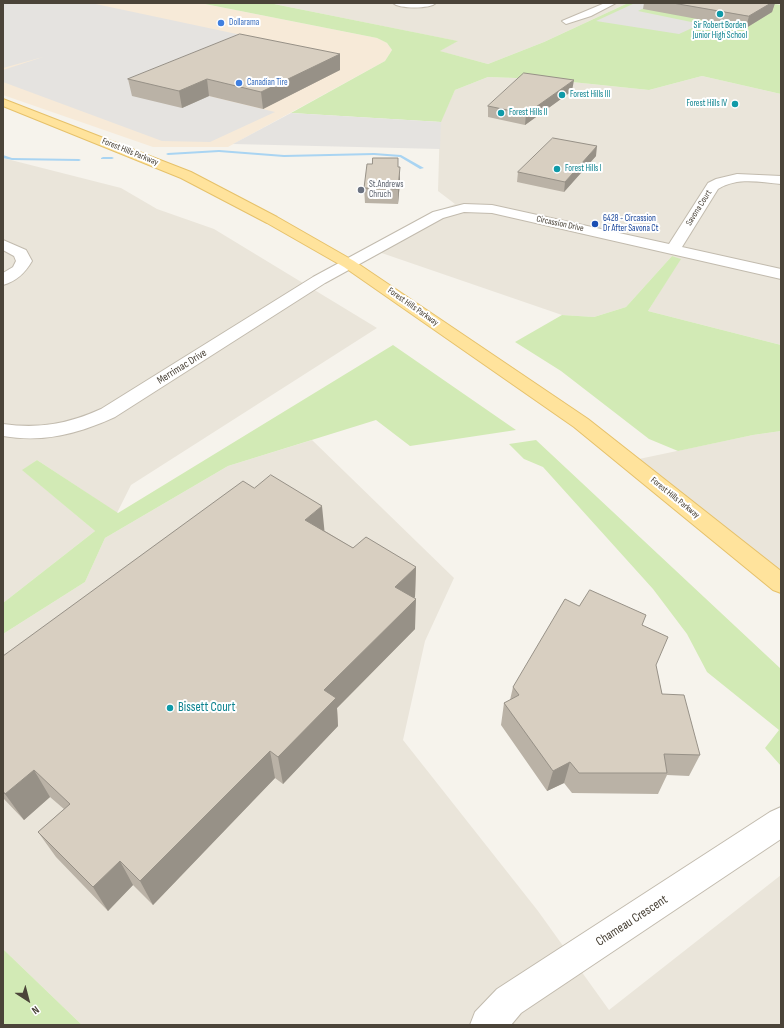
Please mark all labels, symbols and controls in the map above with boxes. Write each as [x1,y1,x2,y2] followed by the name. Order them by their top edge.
[715,9,725,19] marker: Sir Robert Borden Junior High School
[216,18,226,28] marker: Dollarama
[229,18,259,28] place label: Dollarama
[693,21,747,42] place label: Sir Robert Borden Junior High School
[234,78,244,88] marker: Canadian Tire
[247,78,288,88] place label: Canadian Tire
[557,90,567,100] marker: Forest Hills III
[570,90,610,100] place label: Forest Hills III
[686,99,727,109] place label: Forest Hills IV
[730,99,740,109] marker: Forest Hills IV
[496,108,506,118] marker: Forest Hills II
[509,108,547,118] place label: Forest Hills II
[100,136,160,168] street label: Forest Hills Parkway
[552,164,562,174] marker: Forest Hills I
[565,164,602,174] place label: Forest Hills I
[369,180,403,201] place label: St.Andrews Chruch
[356,185,366,195] marker: St.Andrews Chruch
[684,188,714,228] street label: Savona Court
[535,214,585,234] street label: Circassion Drive
[603,214,658,235] place label: 6428 - Circassion Dr After Savona Ct
[590,219,600,229] marker: 6428 - Circassion Dr After Savona Ct
[385,285,441,329] street label: Forest Hills Parkway
[155,347,209,387] street label: Merrimac Drive
[648,475,702,521] street label: Forest Hills Parkway
[178,700,235,716] place label: Bissett Court
[165,703,175,713] marker: Bissett Court
[593,892,671,950] street label: Chameau Crescent
[8,980,48,1020] north arrow
[29,1003,42,1017] text: N

